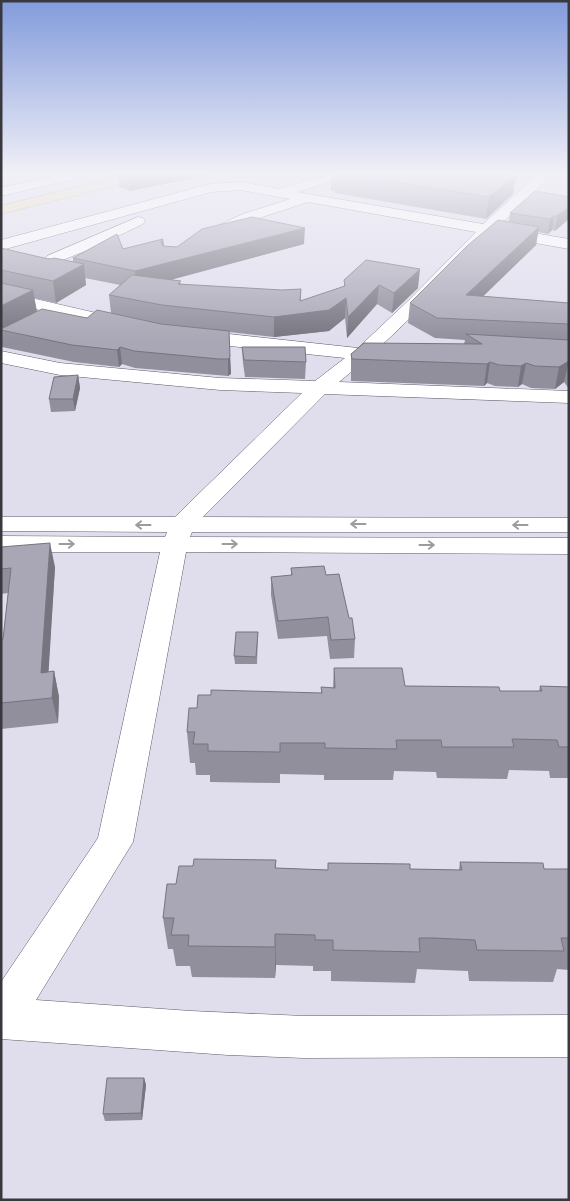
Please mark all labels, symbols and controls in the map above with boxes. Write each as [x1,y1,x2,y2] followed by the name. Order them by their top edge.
[350,519,366,529] one-way arrow
[135,520,151,529] one-way arrow
[512,520,528,530] one-way arrow
[59,539,75,549] one-way arrow
[222,539,238,549] one-way arrow
[419,540,435,550] one-way arrow

